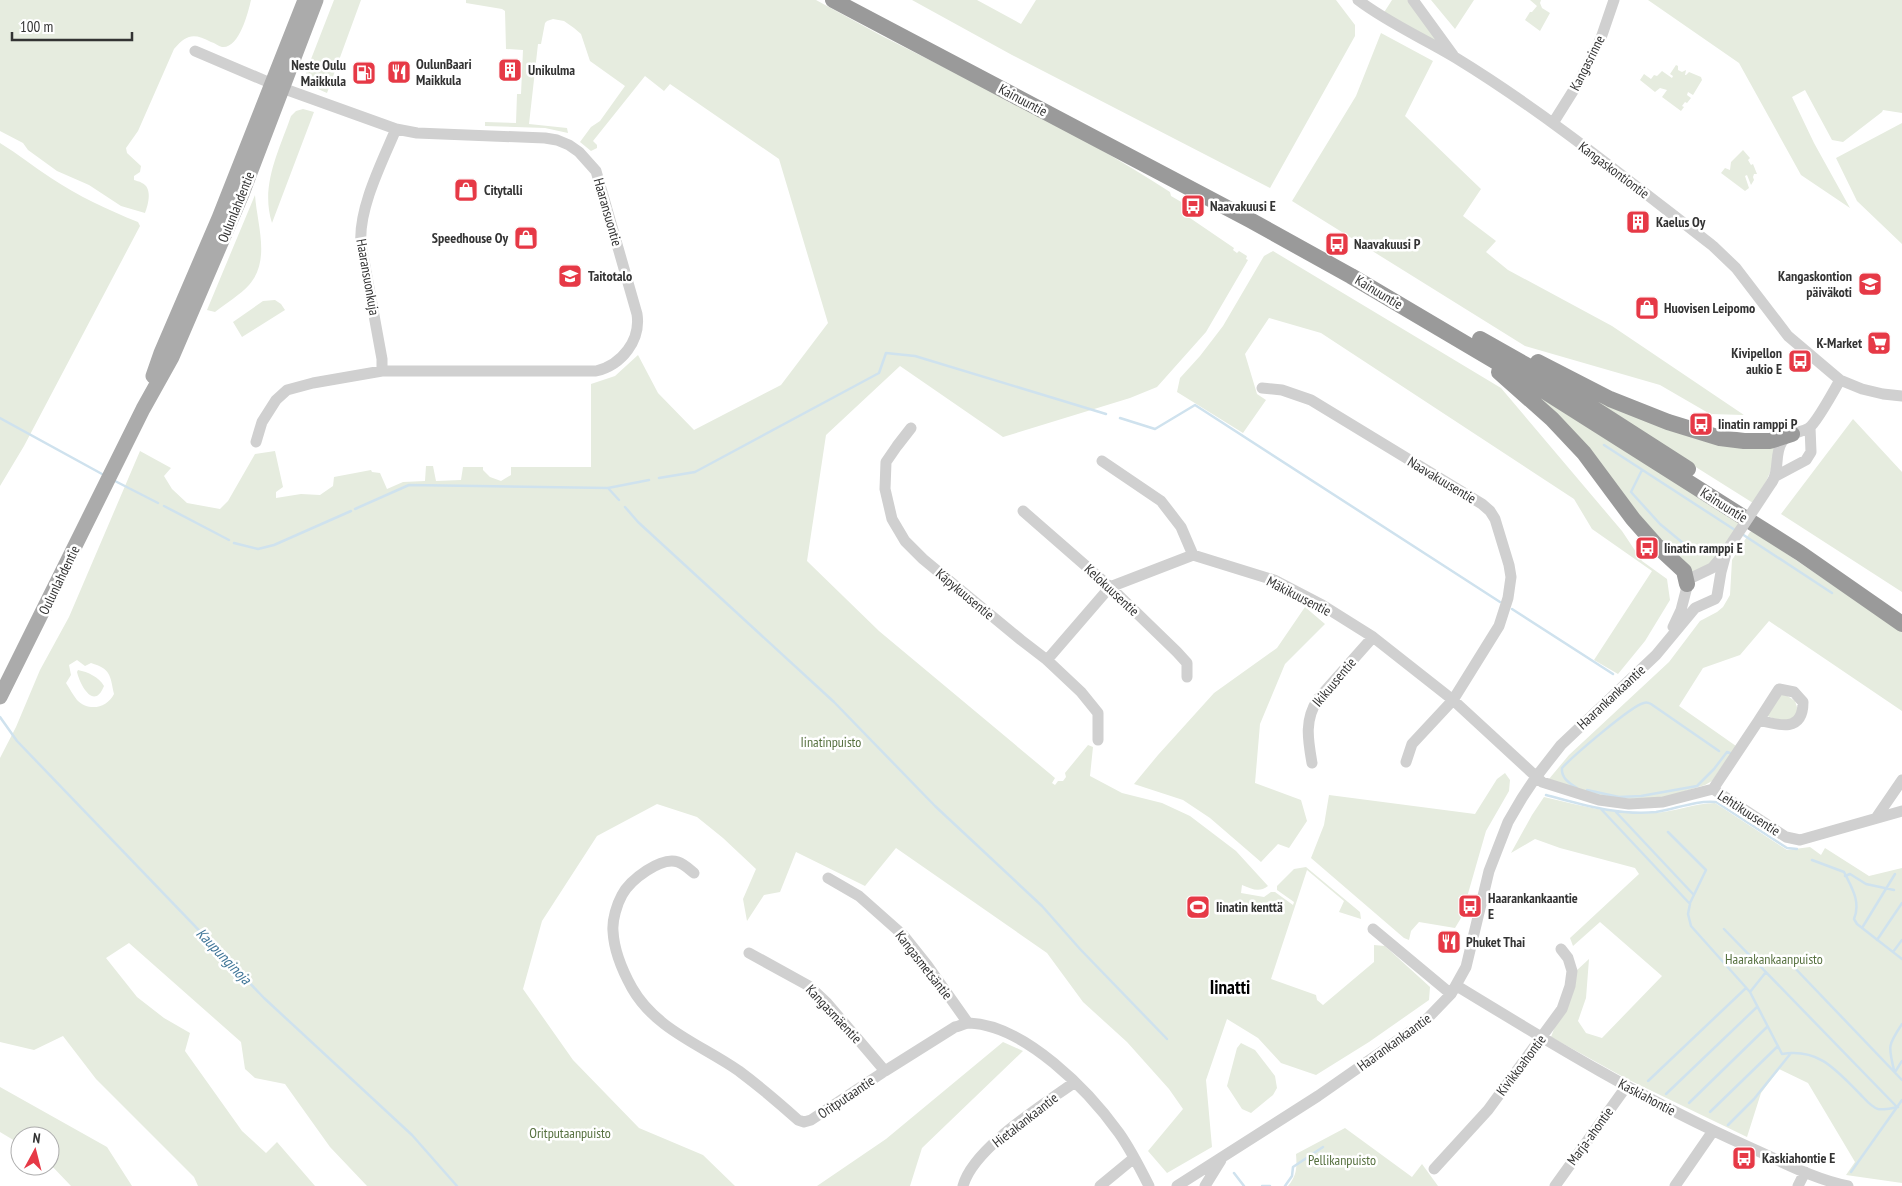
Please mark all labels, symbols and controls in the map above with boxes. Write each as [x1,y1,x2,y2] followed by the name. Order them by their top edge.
[12,10,132,42] scale bar
[20,17,53,36] text: 100 m
[1565,32,1609,94] street label: Kangasrinne
[416,55,472,89] place label: OulunBaari Maikkula
[291,56,346,90] place label: Neste Oulu Maikkula
[497,57,523,83] building icon: Unikulma
[386,59,412,85] restaurant icon: OulunBaari Maikkula
[351,60,377,86] fuel station icon: Neste Oulu Maikkula
[528,61,575,79] place label: Unikulma
[996,80,1051,120] street label: Kainuuntie
[1575,138,1653,203] street label: Kangaskontiontie
[214,169,258,245] street label: Oulunlahdentie
[590,176,626,248] street label: Haaransuontie
[453,177,479,203] shop icon: Citytalli
[484,181,523,199] place label: Citytalli
[1180,193,1206,219] bus stop icon: Naavakuusi E
[1210,197,1276,215] place label: Naavakuusi E
[1625,209,1651,235] building icon: Kaelus Oy
[1656,213,1706,231] place label: Kaelus Oy
[513,225,539,251] shop icon: Speedhouse Oy
[432,229,508,247] place label: Speedhouse Oy
[1324,231,1350,257] bus stop icon: Naavakuusi P
[1354,235,1421,253] place label: Naavakuusi P
[352,237,384,317] street label: Haaransuonkuja
[557,263,583,289] school or university icon: Taitotalo
[588,267,632,285] place label: Taitotalo
[1778,267,1852,301] place label: Kangaskontion päiväkoti
[1352,271,1406,313] street label: Kainuuntie
[1857,271,1883,297] school or university icon: Kangaskontion päiväkoti
[1634,295,1660,321] shop icon: Huovisen Leipomo
[1664,299,1755,317] place label: Huovisen Leipomo
[1866,330,1892,356] supermarket icon: K-Market
[1817,334,1862,352] place label: K-Market
[1731,344,1782,378] place label: Kivipellon aukio E
[1787,348,1813,374] bus stop icon: Kivipellon aukio E
[1688,411,1714,437] bus stop icon: Iinatin ramppi P
[1718,415,1798,433] place label: Iinatin ramppi P
[1404,453,1480,508] street label: Naavakuusentie
[1697,483,1751,527] street label: Kainuuntie
[1634,535,1660,561] bus stop icon: Iinatin ramppi E
[1664,539,1743,557] place label: Iinatin ramppi E
[34,542,84,618] street label: Oulunlahdentie
[1081,560,1143,620] street label: Kelokuusentie
[932,564,998,624] street label: Käpykuusentie
[1264,572,1334,620] street label: Mäkikuusentie
[1308,654,1360,710] street label: Ikikuusentie
[1573,661,1649,733] street label: Haarankankaantie
[801,733,861,751] park label: Iinatinpuisto
[1714,786,1784,840] street label: Lehtikuusentie
[1488,889,1578,923] place label: Haarankankaantie E
[1457,893,1483,919] bus stop icon: Haarankankaantie E
[1185,894,1211,920] sports icon: Iinatin kenttä
[1216,898,1283,916] place label: Iinatin kenttä
[192,924,256,989] water label: Kaupunginoja
[891,927,957,1003] street label: Kangasmetsäntie
[1436,929,1462,955] restaurant icon: Phuket Thai
[1466,933,1525,951] place label: Phuket Thai
[1725,950,1823,968] park label: Haarakankaanpuisto
[1210,975,1250,999] district label: Iinatti
[802,981,866,1047] street label: Kangasmäentie
[1354,1009,1435,1075] street label: Haarankankaantie
[1492,1031,1550,1099] street label: Kivikkoahontie
[814,1071,878,1122] street label: Oritputaantie
[1615,1074,1679,1120] street label: Kaskiahontie
[989,1089,1062,1151] street label: Hietakankaantie
[1563,1103,1617,1169] street label: Marja-ahontie
[529,1124,611,1142] park label: Oritputaanpuisto
[10,1126,60,1176] north arrow
[32,1129,41,1147] text: N
[1731,1145,1757,1171] bus stop icon: Kaskiahontie E
[1762,1149,1835,1167] place label: Kaskiahontie E
[1308,1151,1376,1169] park label: Pellikanpuisto

